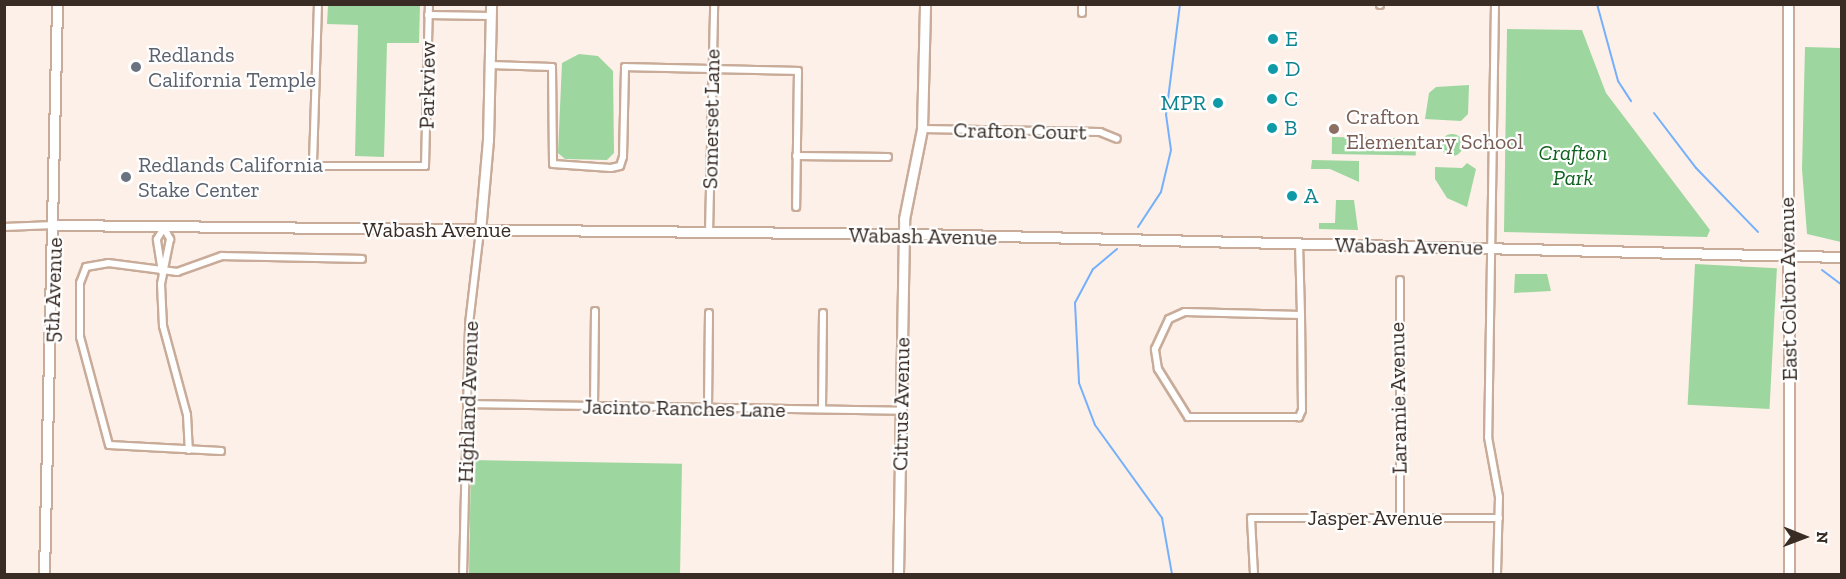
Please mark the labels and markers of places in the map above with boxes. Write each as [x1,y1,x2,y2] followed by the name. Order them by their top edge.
[1285,26,1298,52] place label: E
[1266,32,1280,46] marker: E
[148,41,316,92] place label: Redlands California Temple
[1285,56,1301,82] place label: D
[129,60,143,74] marker: Redlands California Temple
[1266,62,1280,76] marker: D
[1284,86,1298,112] place label: C
[1161,90,1206,116] place label: MPR
[1265,92,1279,106] marker: C
[1211,96,1225,110] marker: MPR
[1346,103,1524,154] place label: Crafton Elementary School
[1284,115,1297,141] place label: B
[1265,121,1279,135] marker: B
[1327,122,1341,136] marker: Crafton Elementary School
[138,151,323,202] place label: Redlands California Stake Center
[119,170,133,184] marker: Redlands California Stake Center
[1304,183,1318,209] place label: A
[1285,189,1299,203] marker: A

